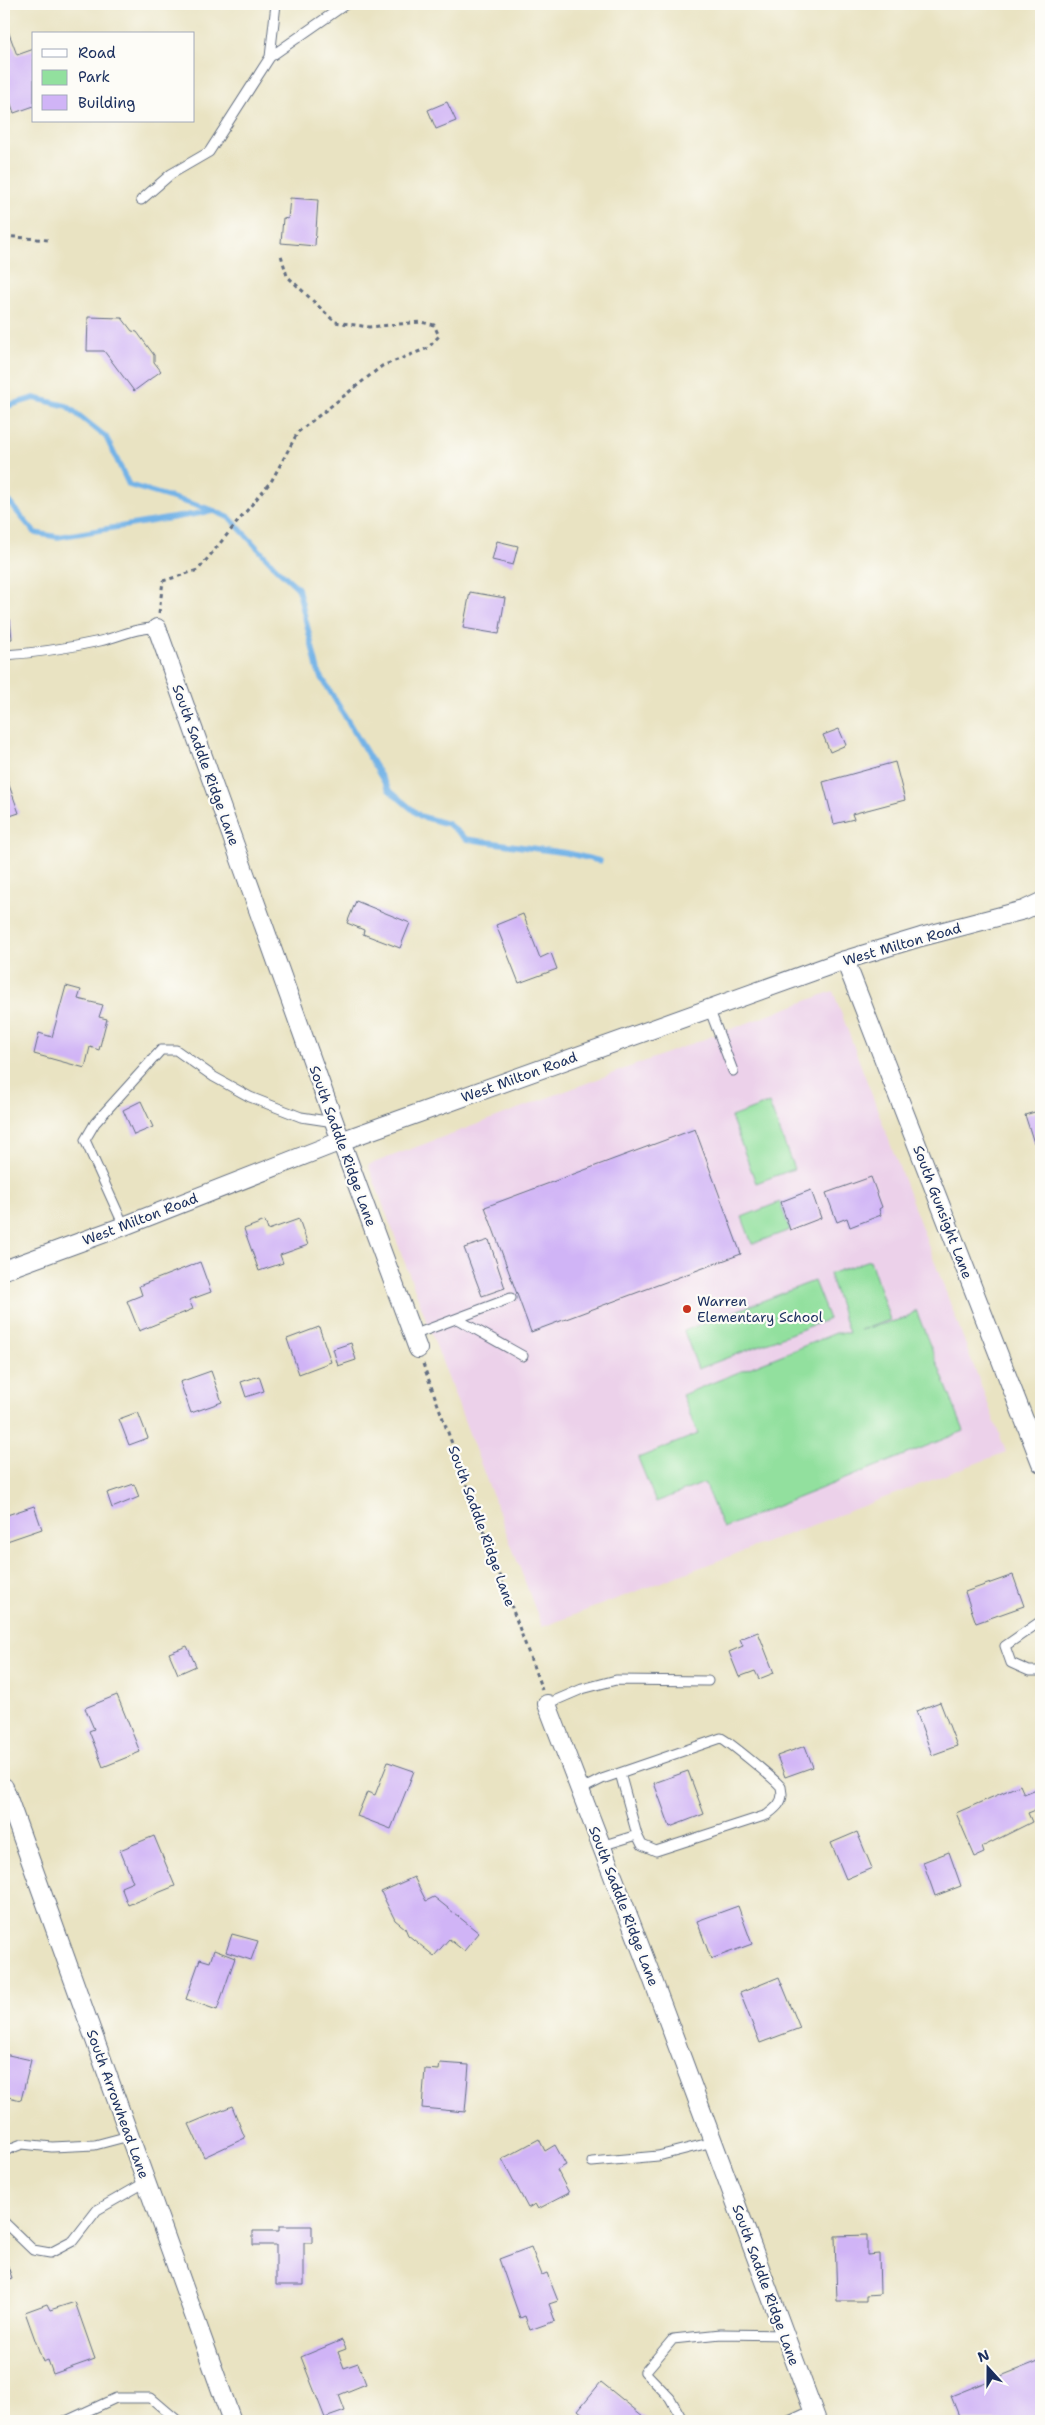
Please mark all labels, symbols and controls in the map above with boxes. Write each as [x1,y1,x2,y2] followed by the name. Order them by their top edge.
[32,32,195,122] legend
[78,43,116,63] text: Road
[78,67,110,87] text: Park
[78,93,135,113] text: Building
[168,682,244,848] street label: South Saddle Ridge Lane
[841,918,963,969] street label: West Milton Road
[459,1048,580,1106] street label: West Milton Road
[305,1063,381,1229] street label: South Saddle Ridge Lane
[909,1143,977,1281] street label: South Gunsight Lane
[80,1189,200,1249] street label: West Milton Road
[697,1292,824,1326] place label: Warren Elementary School
[681,1303,693,1315] marker: Warren Elementary School
[444,1443,520,1609] street label: South Saddle Ridge Lane
[585,1823,663,1989] street label: South Saddle Ridge Lane
[83,2027,153,2181] street label: South Arrowhead Lane
[728,2202,804,2368] street label: South Saddle Ridge Lane
[962,2342,1012,2392] north arrow
[975,2345,992,2366] text: N

